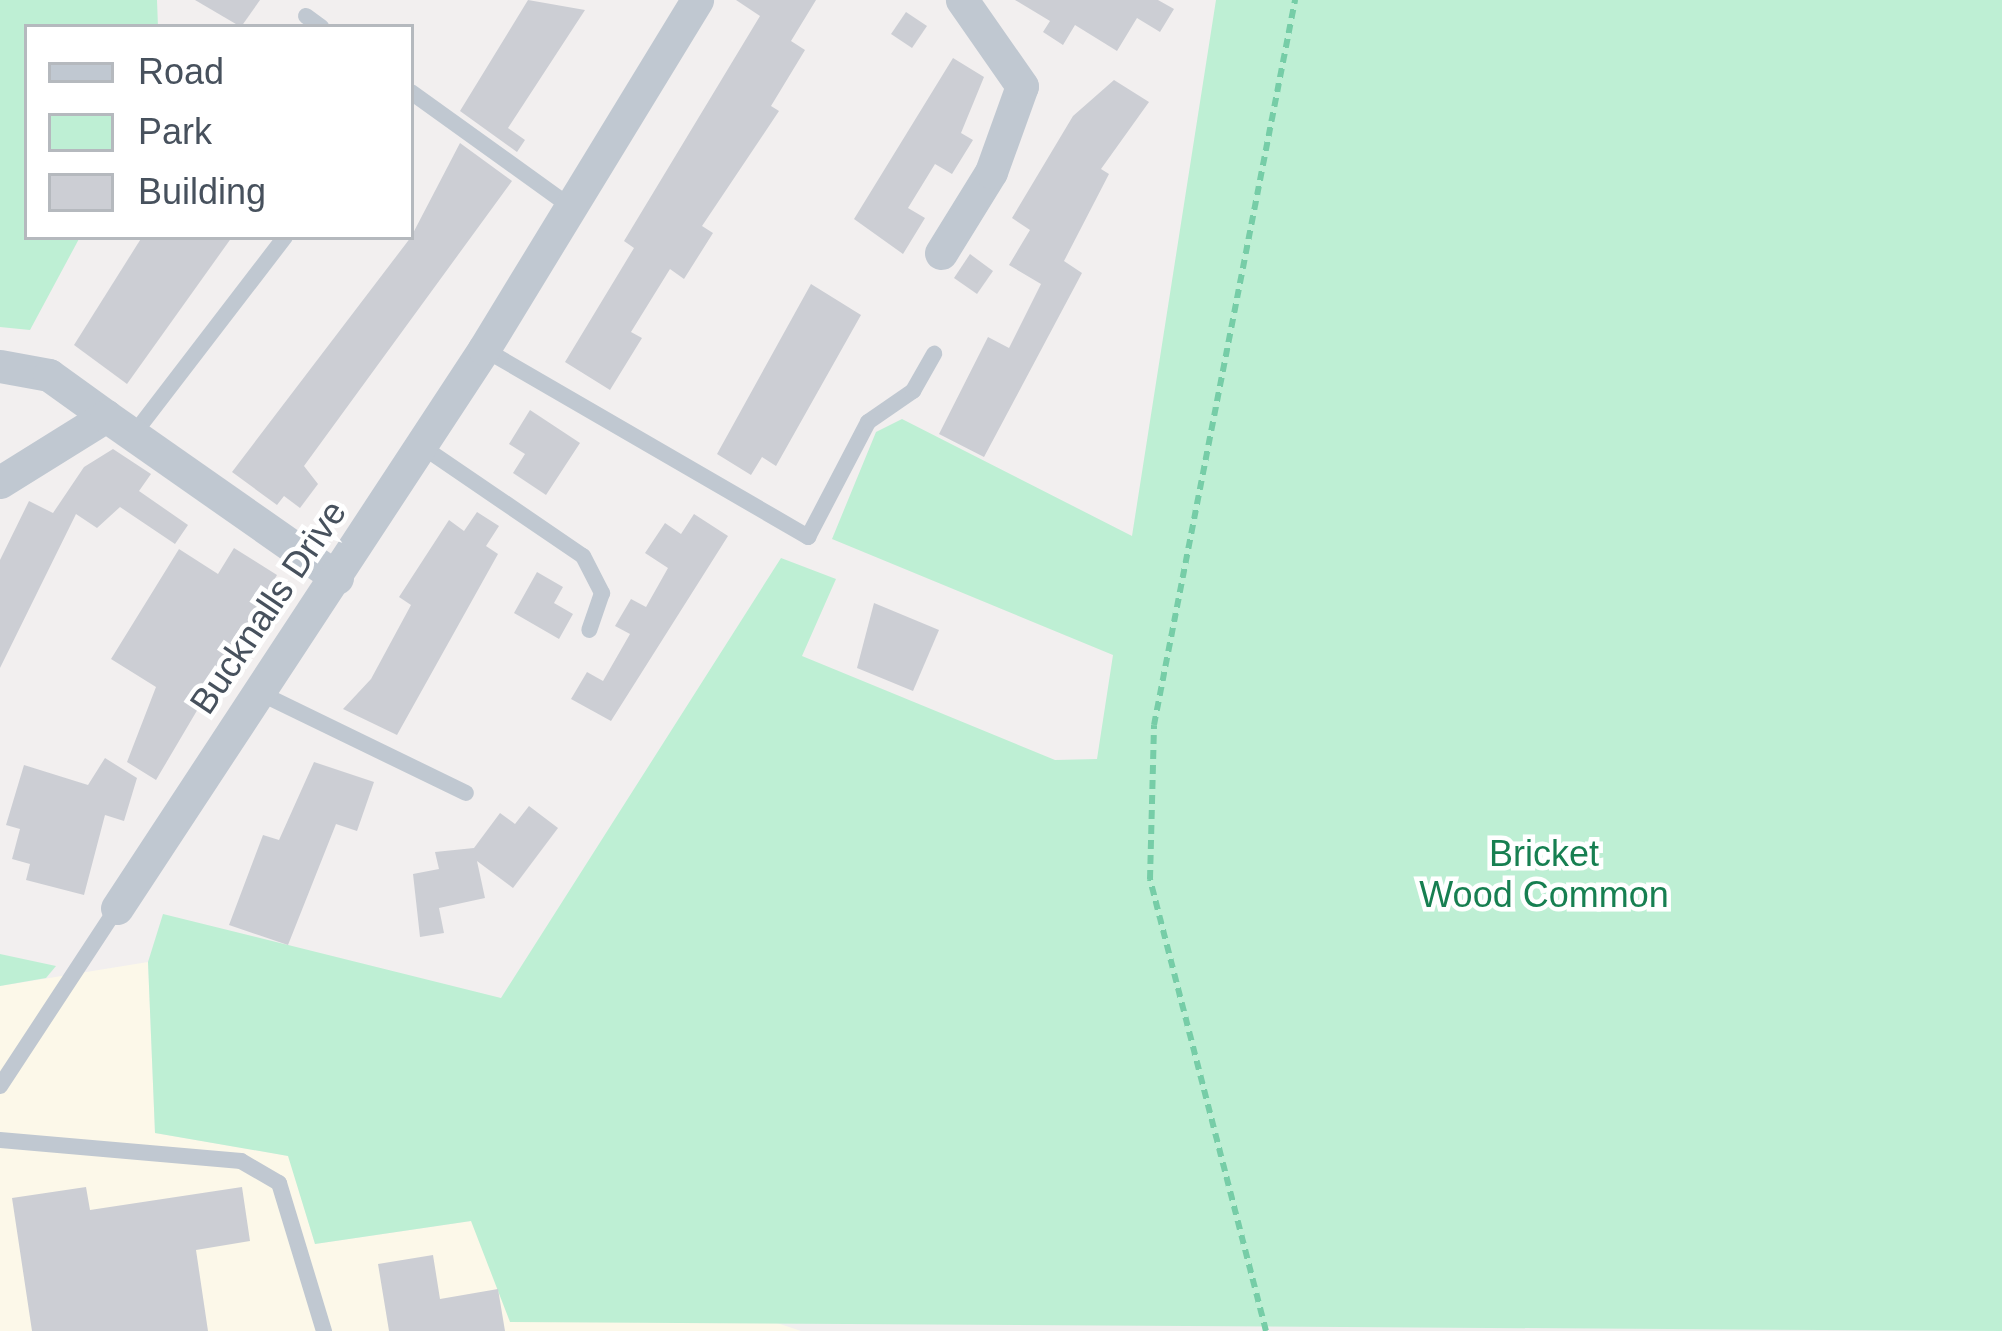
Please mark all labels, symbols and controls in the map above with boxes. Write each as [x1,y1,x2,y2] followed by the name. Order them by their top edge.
[24,24,414,240] legend
[138,51,224,92] text: Road
[138,111,212,152] text: Park
[138,171,266,212] text: Building
[181,492,355,722] street label: Bucknalls Drive
[1419,831,1669,916] park label: Bricket Wood Common

